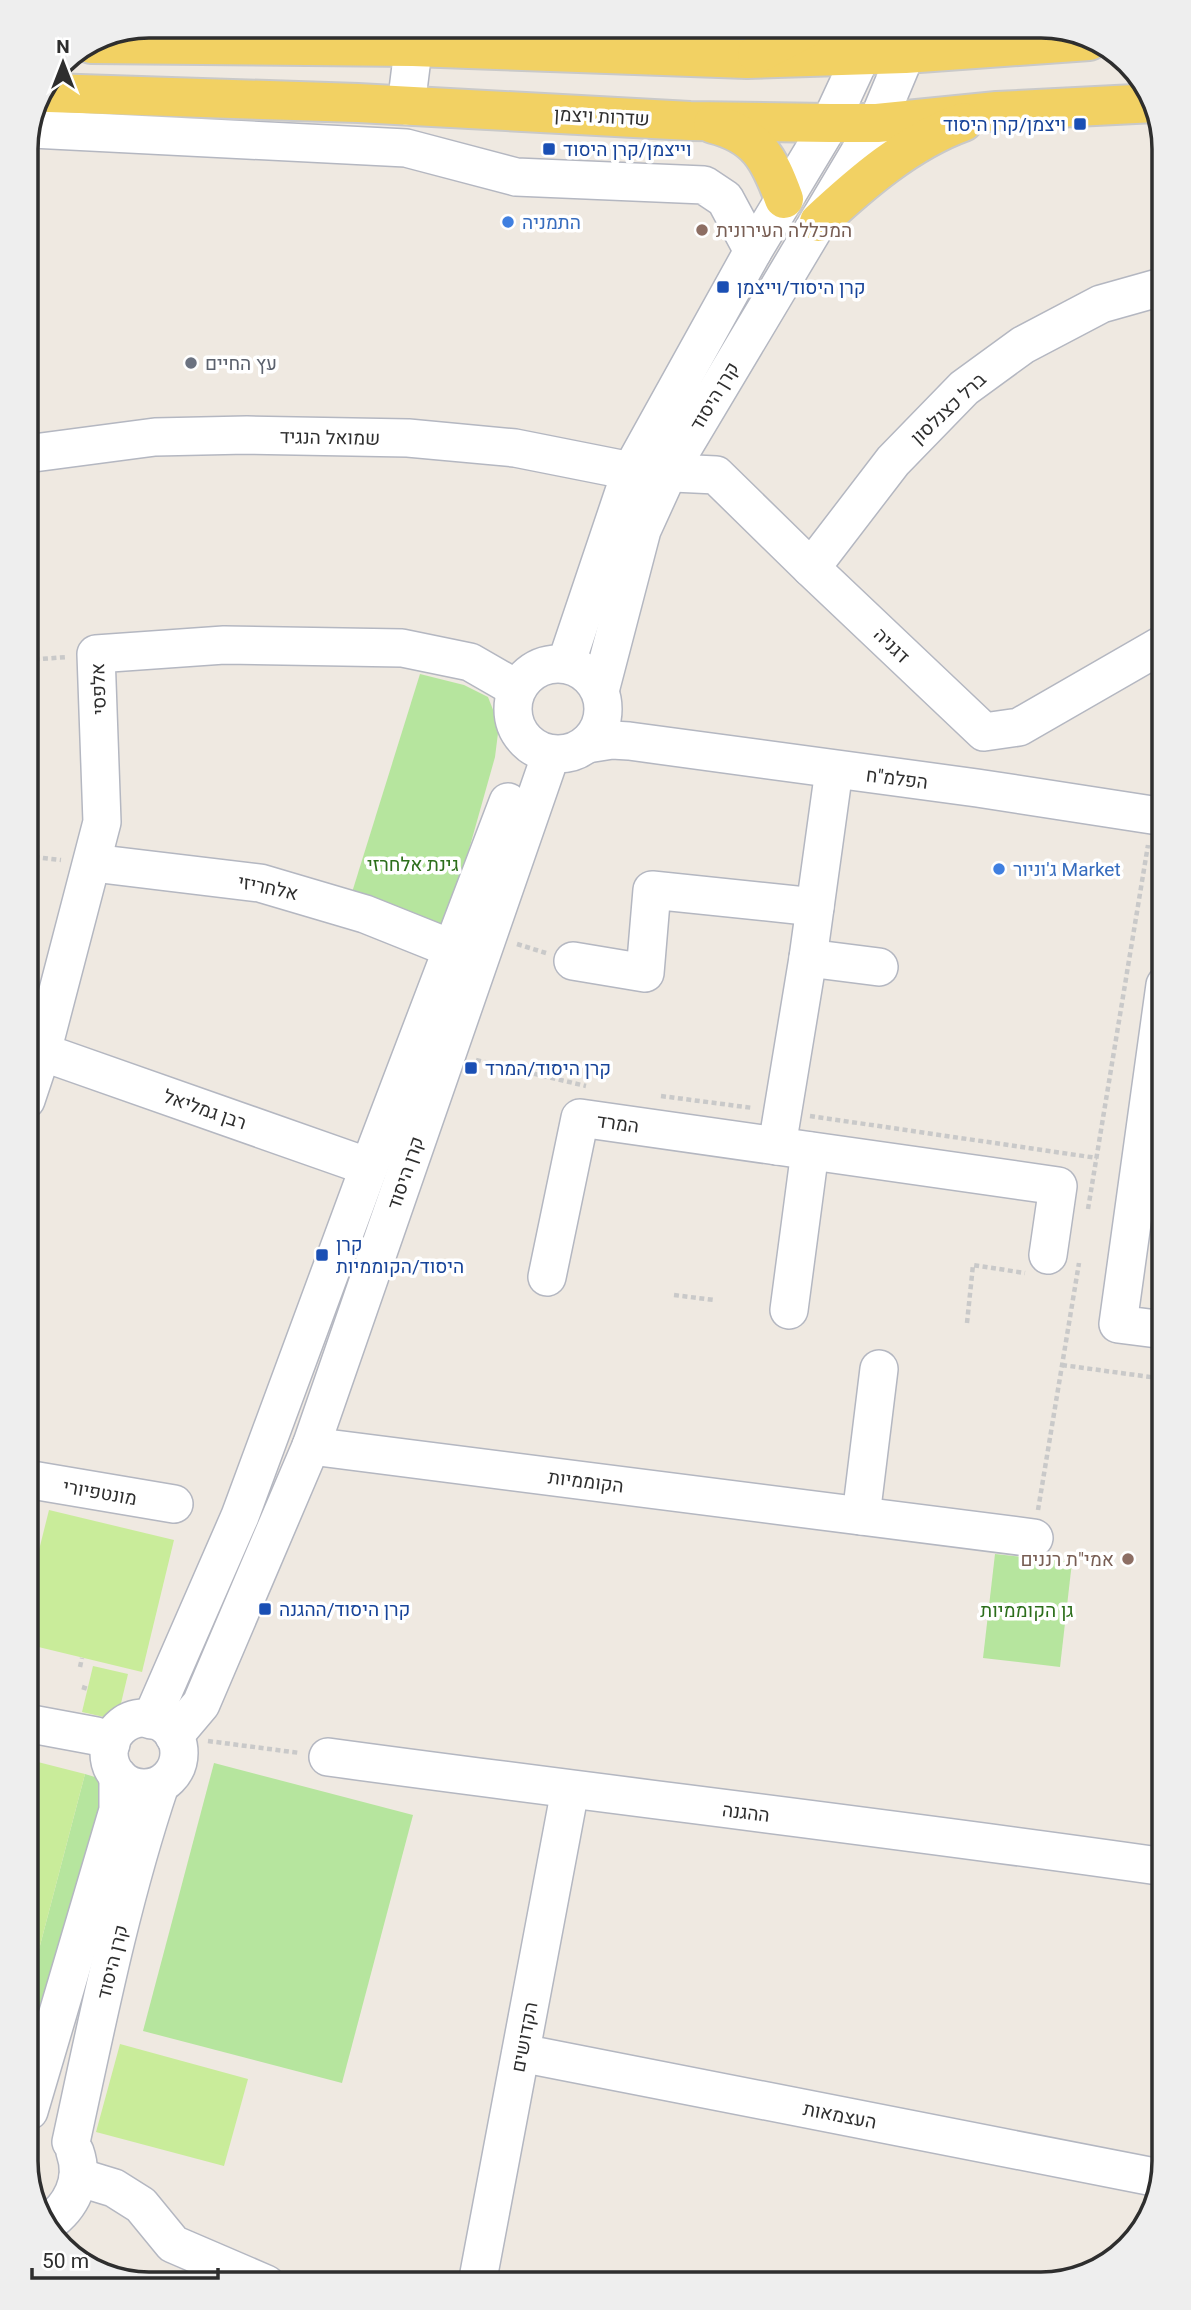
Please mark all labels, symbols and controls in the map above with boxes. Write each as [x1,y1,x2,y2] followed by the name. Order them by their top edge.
[28,28,98,98] north arrow
[56,35,70,58] text: N
[554,103,650,130] street label: שדרות ויצמן
[943,113,1066,136] place label: ויצמן/קרן היסוד
[1072,116,1088,132] marker: ויצמן/קרן היסוד
[563,138,692,161] place label: וייצמן/קרן היסוד
[541,141,557,157] marker: וייצמן/קרן היסוד
[522,211,581,234] place label: התמניה
[500,214,516,230] marker: התמניה
[716,219,852,242] place label: המכללה העירונית
[694,222,710,238] marker: המכללה העירונית
[737,276,866,299] place label: קרן היסוד/וייצמן
[715,279,731,295] marker: קרן היסוד/וייצמן
[205,352,277,375] place label: עץ החיים
[183,355,199,371] marker: עץ החיים
[685,358,744,435] street label: קרן היסוד
[906,368,991,449] street label: ברל כצנלסון
[280,425,380,450] street label: שמואל הנגיד
[869,623,914,668] street label: דגניה
[86,663,111,715] street label: אלפסי
[865,763,929,794] street label: הפלמ"ח
[367,853,459,876] park label: גינת אלחרזי
[1013,858,1121,881] place label: ג'וניור Market
[991,861,1007,877] marker: ג'וניור Market
[236,870,300,905] street label: אלחריזי
[485,1057,611,1080] place label: קרן היסוד/המרד
[463,1060,479,1076] marker: קרן היסוד/המרד
[160,1085,249,1134] street label: רבן גמליאל
[595,1109,641,1138] street label: המרד
[382,1134,429,1213] street label: קרן היסוד
[336,1233,464,1278] place label: קרן היסוד/הקוממיות
[314,1247,330,1263] marker: קרן היסוד/הקוממיות
[547,1465,625,1498] street label: הקוממיות
[61,1475,139,1510] street label: מונטפיורי
[1020,1548,1114,1571] place label: אמי"ת רננים
[1120,1551,1136,1567] marker: אמי"ת רננים
[279,1598,410,1621] place label: קרן היסוד/ההגנה
[980,1599,1074,1622] park label: גן הקוממיות
[257,1601,273,1617] marker: קרן היסוד/ההגנה
[721,1798,771,1827] street label: ההגנה
[92,1923,133,2002] street label: קרן היסוד
[506,2000,543,2074] street label: הקדושים
[801,2097,879,2134] street label: העצמאות
[32,2236,217,2280] scale bar
[42,2249,89,2273] text: 50 m

